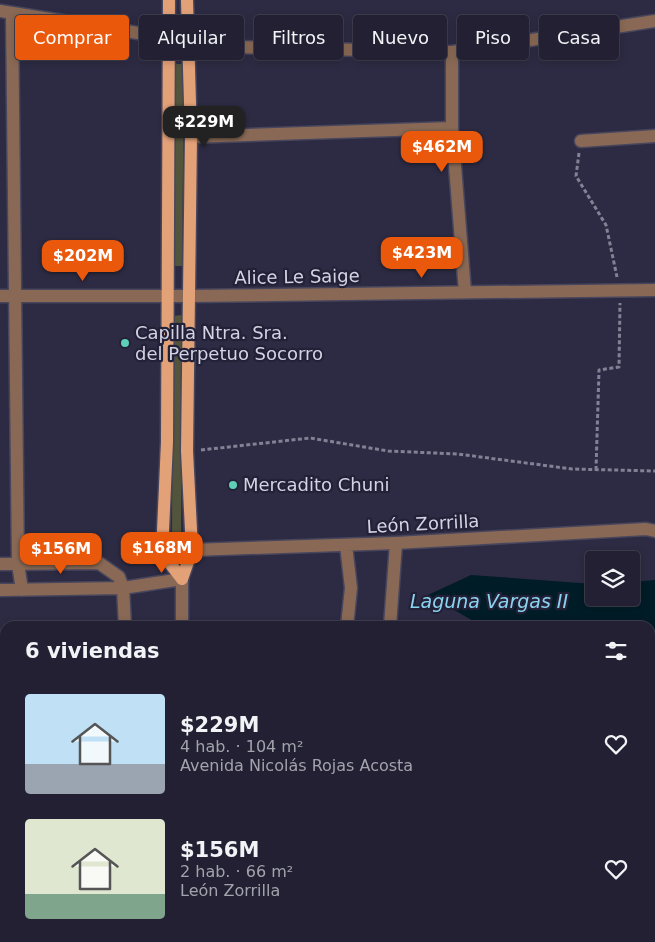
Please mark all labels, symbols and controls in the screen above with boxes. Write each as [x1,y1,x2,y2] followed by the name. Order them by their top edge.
[15,15,129,60] chip: Comprar
[139,15,244,60] chip: Alquilar
[254,15,343,60] chip: Filtros
[353,15,447,60] chip: Nuevo
[457,15,529,60] chip: Piso
[539,15,619,60] chip: Casa
[169,106,239,148] pin: $229M
[174,112,234,131] text: $229M
[407,130,477,173] pin: $462M
[412,137,472,156] text: $462M
[387,236,457,279] pin: $423M
[48,240,118,282] pin: $202M
[392,243,452,262] text: $423M
[53,246,113,265] text: $202M
[234,265,360,288] street label: Alice Le Saige
[135,322,323,364] place label: Capilla Ntra. Sra. del Perpetuo Socorro
[119,337,131,349] marker: Capilla Ntra. Sra. del Perpetuo Socorro
[243,474,390,495] place label: Mercadito Chuni
[227,479,239,491] marker: Mercadito Chuni
[366,510,480,537] street label: León Zorrilla
[26,532,96,575] pin: $156M
[127,532,197,574] pin: $168M
[132,538,192,557] text: $168M
[31,539,91,558] text: $156M
[585,551,640,606] map controls
[585,551,640,606] button: layers
[410,590,568,612] water label: Laguna Vargas II
[602,637,630,665] icon: filters
[25,639,160,663] text: 6 viviendas
[180,713,259,737] text: $229M
[65,714,125,774] icon: home
[602,730,630,758] icon: heart
[180,737,303,756] text: 4 hab. · 104 m²
[180,756,413,775] text: Avenida Nicolás Rojas Acosta
[180,838,259,862] text: $156M
[65,839,125,899] icon: home
[602,855,630,883] icon: heart
[180,862,293,881] text: 2 hab. · 66 m²
[180,881,280,900] text: León Zorrilla

